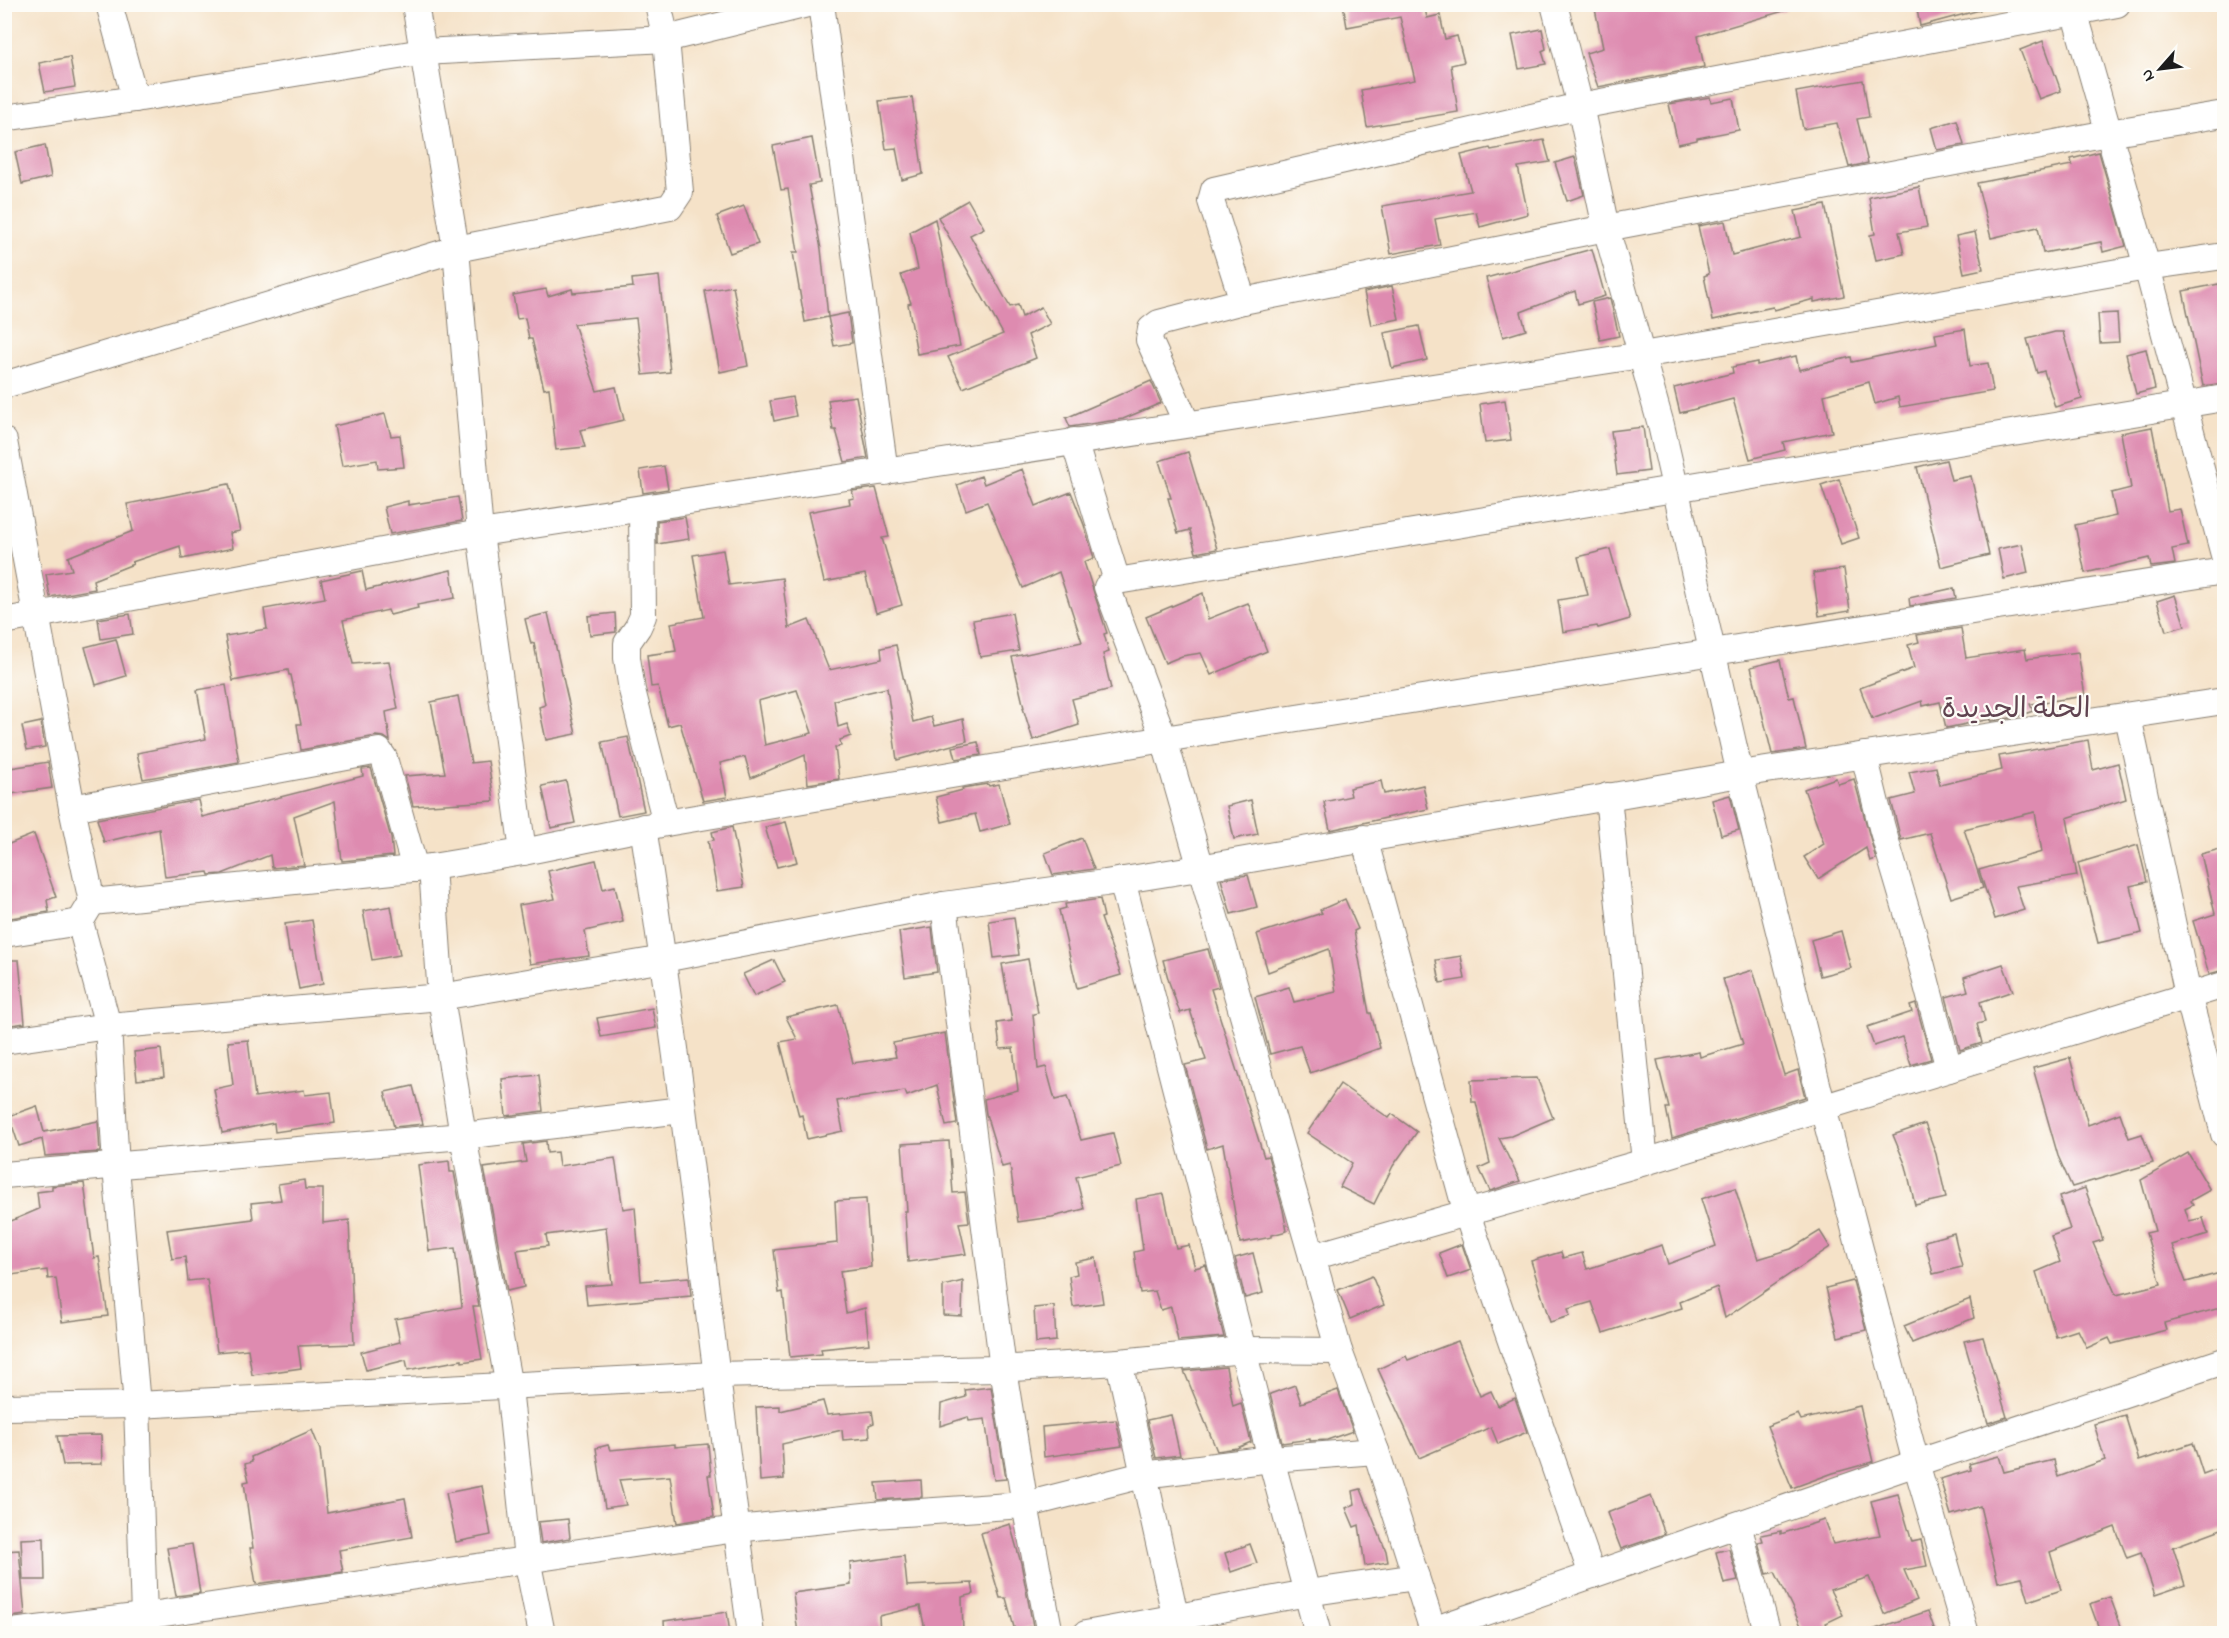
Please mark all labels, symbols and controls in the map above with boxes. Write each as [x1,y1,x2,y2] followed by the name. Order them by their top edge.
[2130,39,2190,99] north arrow
[2135,65,2162,86] text: N
[1942,690,2090,731] district label: الحلة الجديدة

